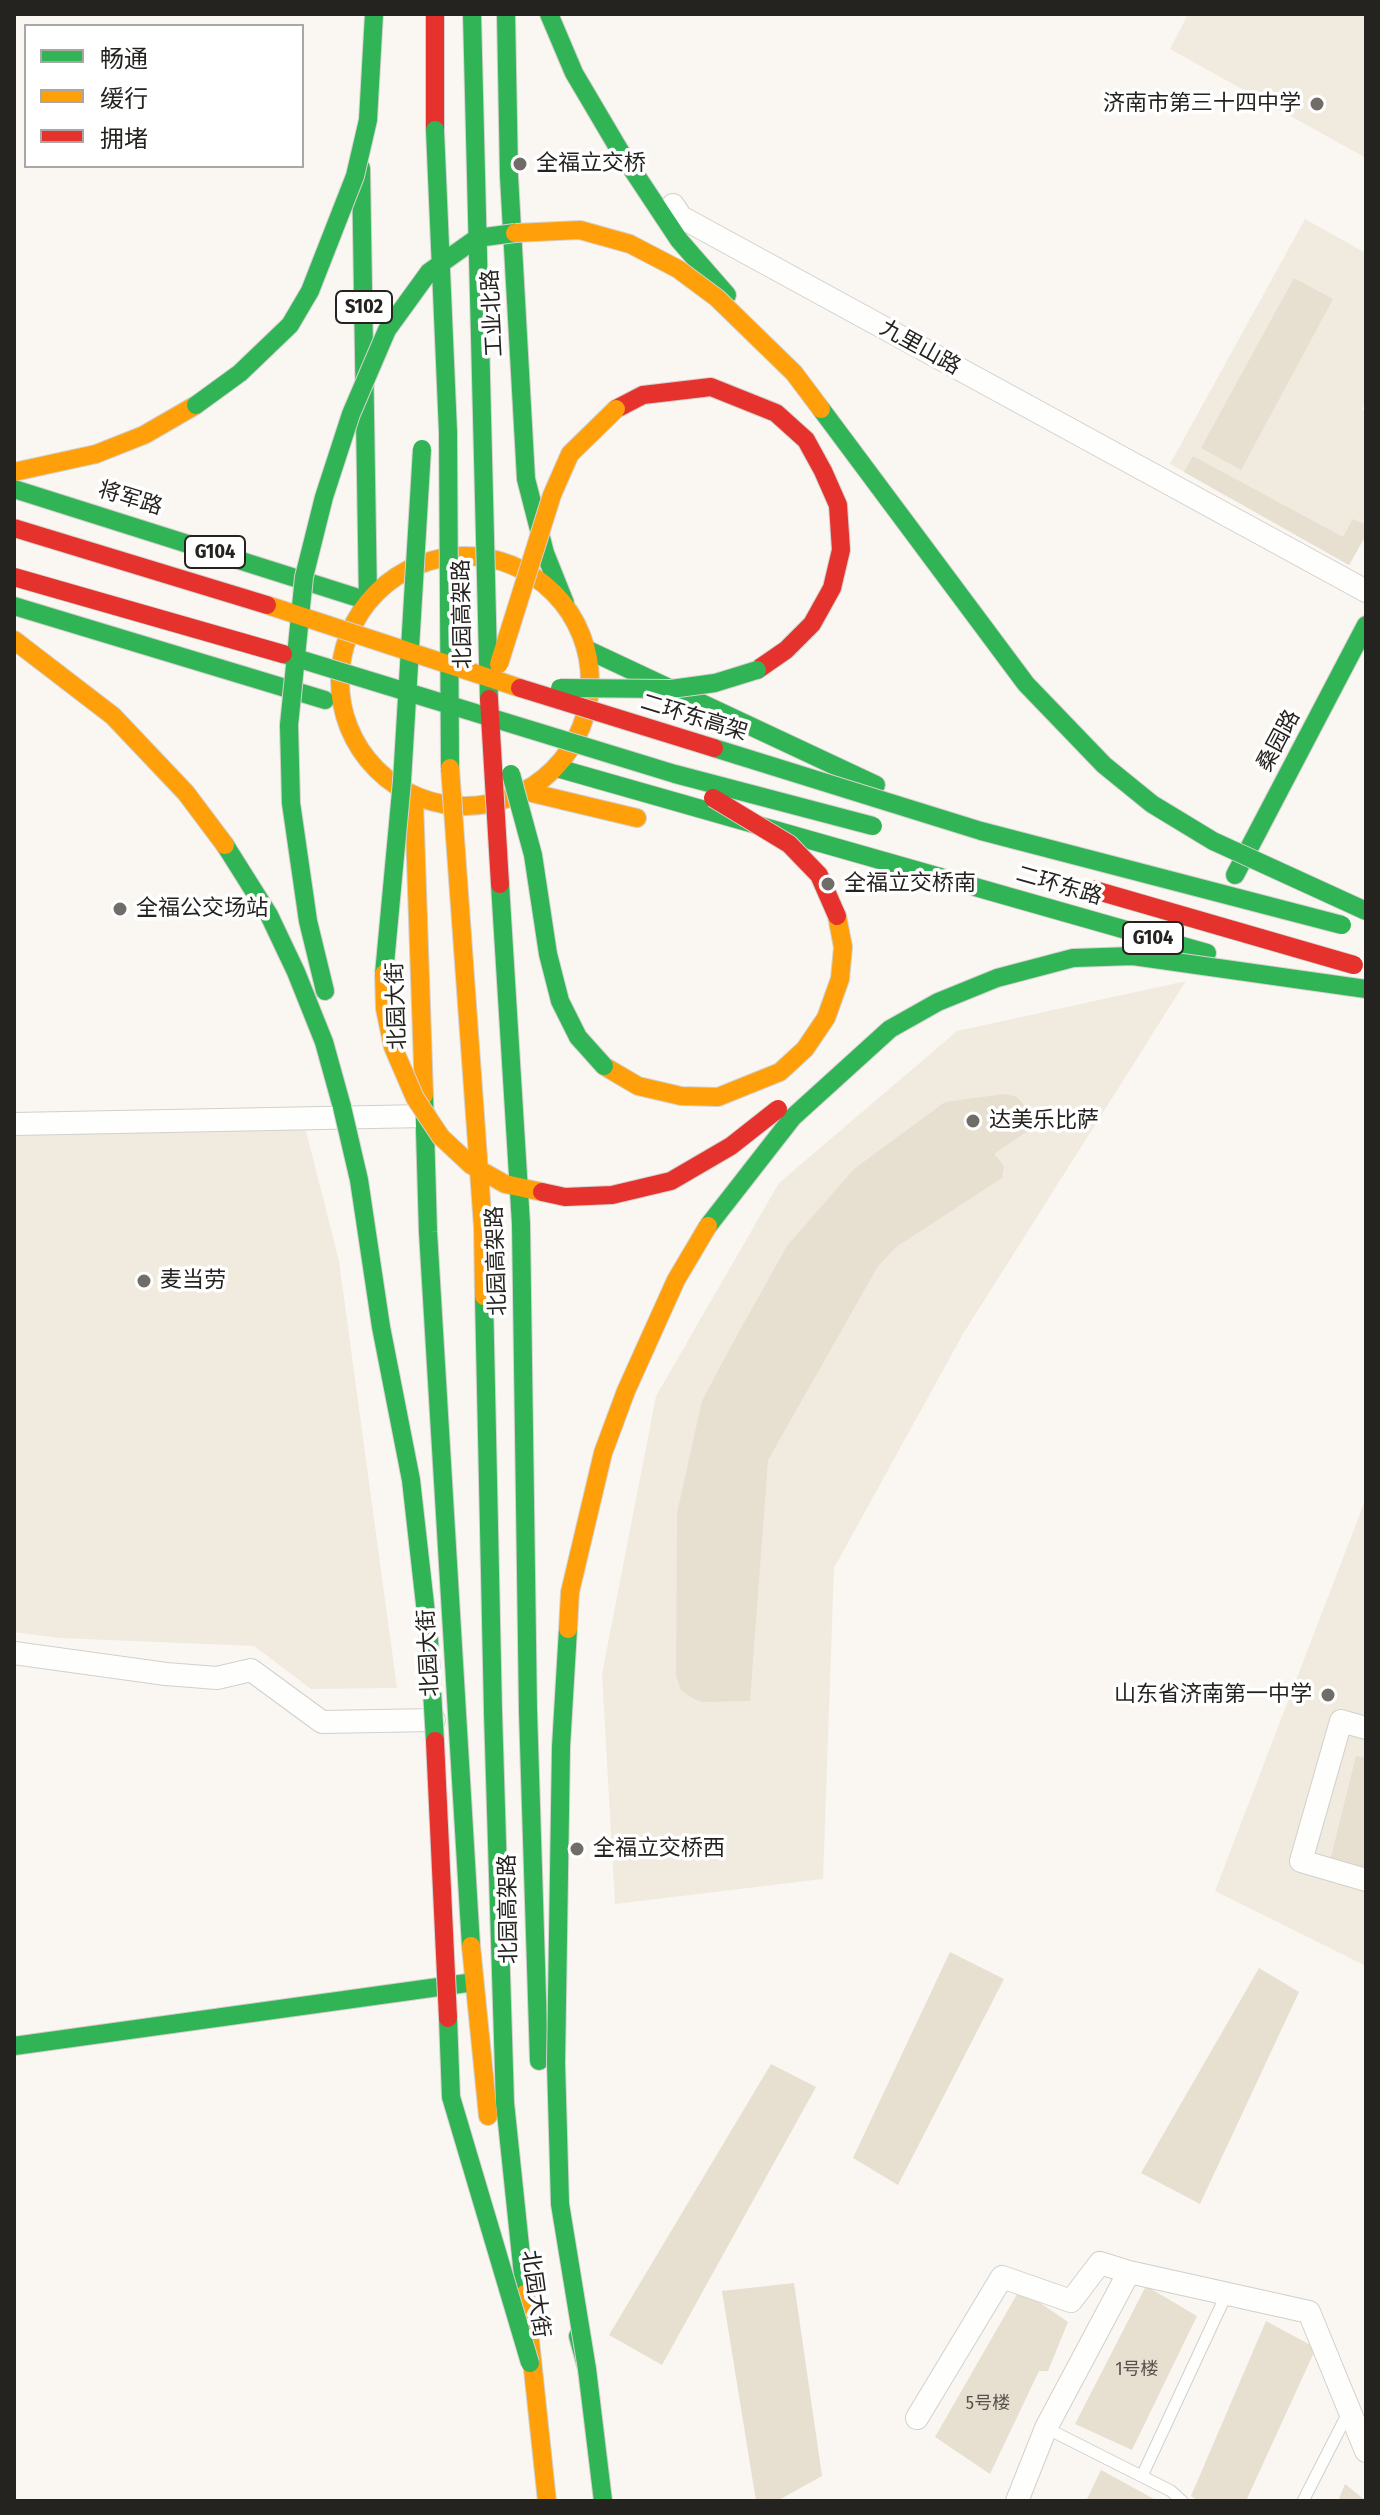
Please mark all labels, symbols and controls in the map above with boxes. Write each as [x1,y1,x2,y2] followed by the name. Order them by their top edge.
[24,24,304,168] legend
[100,45,148,73] text: 畅通
[100,85,148,113] text: 缓行
[1103,91,1301,117] place label: 济南市第三十四中学
[1308,95,1326,113] marker: 济南市第三十四中学
[100,125,148,153] text: 拥堵
[536,151,646,177] place label: 全福立交桥
[511,155,529,173] marker: 全福立交桥
[478,268,508,358] street label: 工业北路
[336,291,392,323] road number: S102
[875,315,965,381] street label: 九里山路
[95,477,165,521] street label: 将军路
[185,536,245,568] road number: G104
[449,559,477,669] street label: 北园高架路
[638,689,750,747] street label: 二环东高架
[1252,706,1306,776] street label: 桑园路
[1013,861,1105,911] street label: 二环东路
[844,871,976,897] place label: 全福立交桥南
[819,875,837,893] marker: 全福立交桥南
[136,896,268,922] place label: 全福公交场站
[111,900,129,918] marker: 全福公交场站
[1123,922,1183,954] road number: G104
[382,962,412,1050] street label: 北园大街
[989,1108,1099,1134] place label: 达美乐比萨
[964,1112,982,1130] marker: 达美乐比萨
[482,1206,512,1316] street label: 北园高架路
[160,1268,226,1294] place label: 麦当劳
[135,1272,153,1290] marker: 麦当劳
[414,1608,444,1698] street label: 北园大街
[1114,1682,1312,1708] place label: 山东省济南第一中学
[1319,1686,1337,1704] marker: 山东省济南第一中学
[593,1836,725,1862] place label: 全福立交桥西
[568,1840,586,1858] marker: 全福立交桥西
[495,1854,523,1964] street label: 北园高架路
[516,2249,554,2339] street label: 北园大街
[1115,2359,1159,2381] house number: 1号楼
[966,2393,1010,2415] house number: 5号楼

